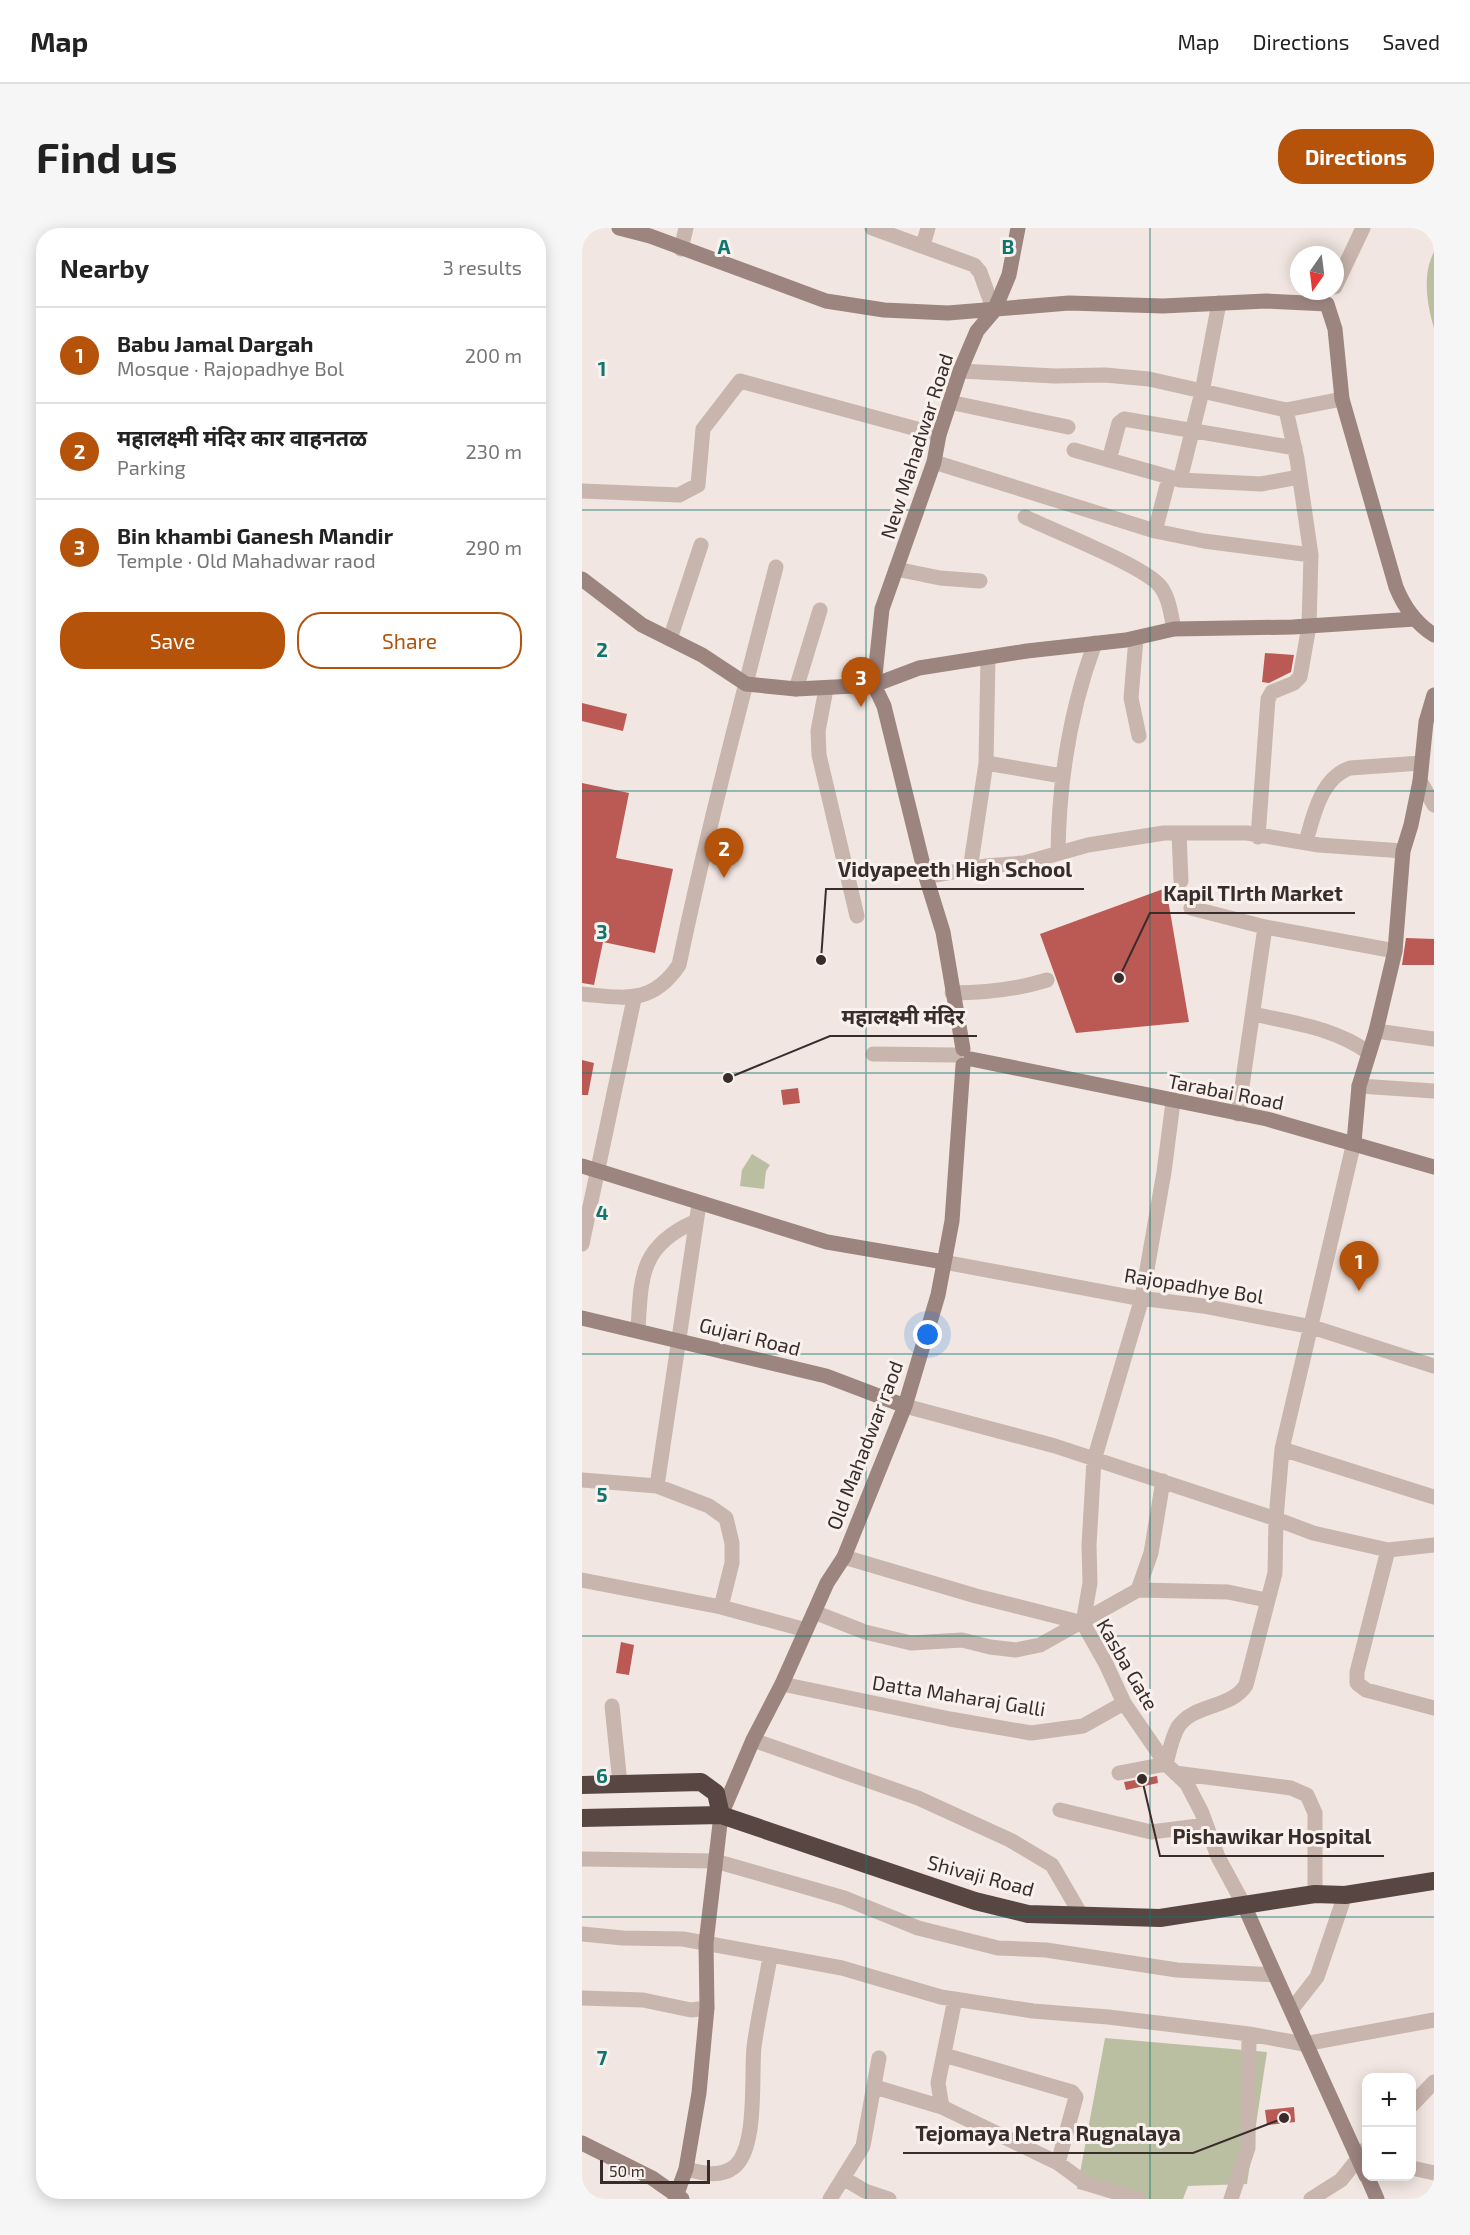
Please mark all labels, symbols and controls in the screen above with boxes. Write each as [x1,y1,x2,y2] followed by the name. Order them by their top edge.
[30,24,88,58] text: Map
[1177,29,1220,54] text: Map
[1253,29,1349,54] text: Directions
[1382,29,1440,54] text: Saved
[1278,129,1434,184] button: Directions
[36,131,178,181] text: Find us
[717,234,731,258] text: A
[1002,234,1014,258] text: B
[1290,246,1344,300] north arrow
[60,252,149,283] text: Nearby
[443,255,522,279] text: 3 results
[117,330,314,356] text: Babu Jamal Dargah
[75,343,84,367] text: 1
[465,343,522,367] text: 200 m
[875,350,957,542] street label: New Mahadwar Road
[117,356,344,380] text: Mosque · Rajopadhye Bol
[598,356,606,380] text: 1
[117,424,367,450] text: महालक्ष्मी मंदिर कार वाहनतळ
[74,439,85,463] text: 2
[466,439,522,463] text: 230 m
[117,455,186,479] text: Parking
[117,522,393,548] text: Bin khambi Ganesh Mandir
[74,535,85,559] text: 3
[465,535,522,559] text: 290 m
[117,548,376,572] text: Temple · Old Mahadwar raod
[60,612,285,669] button: Save
[297,612,522,669] button: Share
[596,637,608,661] text: 2
[842,658,880,707] pin: 3
[704,828,744,878] pin: 2
[826,850,1084,889] callout: Vidyapeeth High School
[838,856,1072,882] text: Vidyapeeth High School
[1150,874,1355,913] callout: Kapil TIrth Market
[1163,880,1343,905] text: Kapil TIrth Market
[596,919,608,943] text: 3
[830,997,977,1036] callout: महालक्ष्मी मंदिर
[841,1003,965,1028] text: महालक्ष्मी मंदिर
[1166,1068,1286,1114] street label: Tarabai Road
[596,1200,609,1224] text: 4
[1340,1242,1378,1291] pin: 1
[1123,1262,1265,1308] street label: Rajopadhye Bol
[697,1312,803,1360] street label: Gujari Road
[913,1320,942,1349] your location
[821,1357,907,1533] street label: Old Mahadwar raod
[596,1482,608,1506] text: 5
[1092,1614,1164,1714] street label: Kasba Gate
[871,1669,1047,1721] street label: Datta Maharaj Galli
[596,1763,608,1787] text: 6
[1160,1817,1384,1856] callout: Pishawikar Hospital
[1173,1823,1372,1848] text: Pishawikar Hospital
[925,1849,1037,1901] street label: Shivaji Road
[597,2045,608,2069] text: 7
[1362,2073,1416,2181] map controls
[1362,2073,1416,2127] button: +
[903,2114,1193,2153] callout: Tejomaya Netra Rugnalaya
[915,2120,1181,2146] text: Tejomaya Netra Rugnalaya
[1362,2127,1416,2181] button: −
[600,2157,710,2184] scale bar
[609,2161,645,2180] text: 50 m

